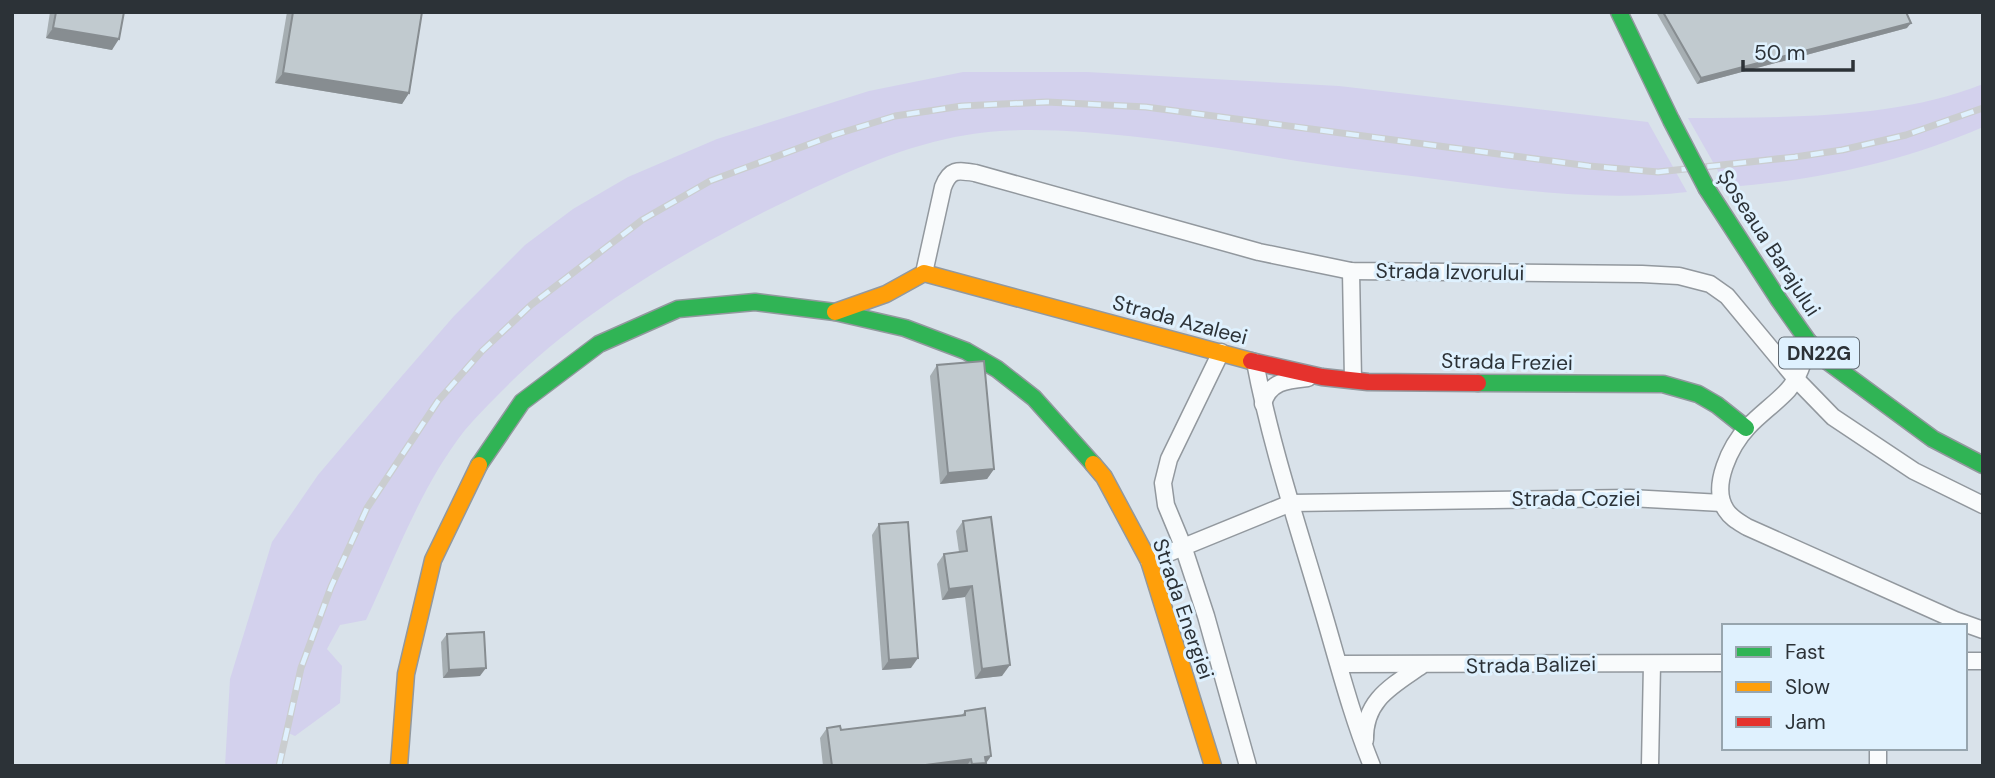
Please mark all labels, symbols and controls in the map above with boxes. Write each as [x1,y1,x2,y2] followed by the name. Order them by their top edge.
[1743,28,1853,72] scale bar
[1754,39,1805,67] text: 50 m
[1711,164,1827,322] street label: Șoseaua Barajului
[1375,257,1525,287] street label: Strada Izvorului
[1110,289,1250,351] street label: Strada Azaleei
[1779,338,1859,368] road number: DN22G
[1441,347,1573,377] street label: Strada Freziei
[1512,485,1640,513] street label: Strada Coziei
[1146,535,1220,683] street label: Strada Energiei
[1722,624,1967,750] legend
[1785,638,1825,666] text: Fast
[1466,650,1596,680] street label: Strada Balizei
[1785,673,1830,701] text: Slow
[1785,708,1826,736] text: Jam

